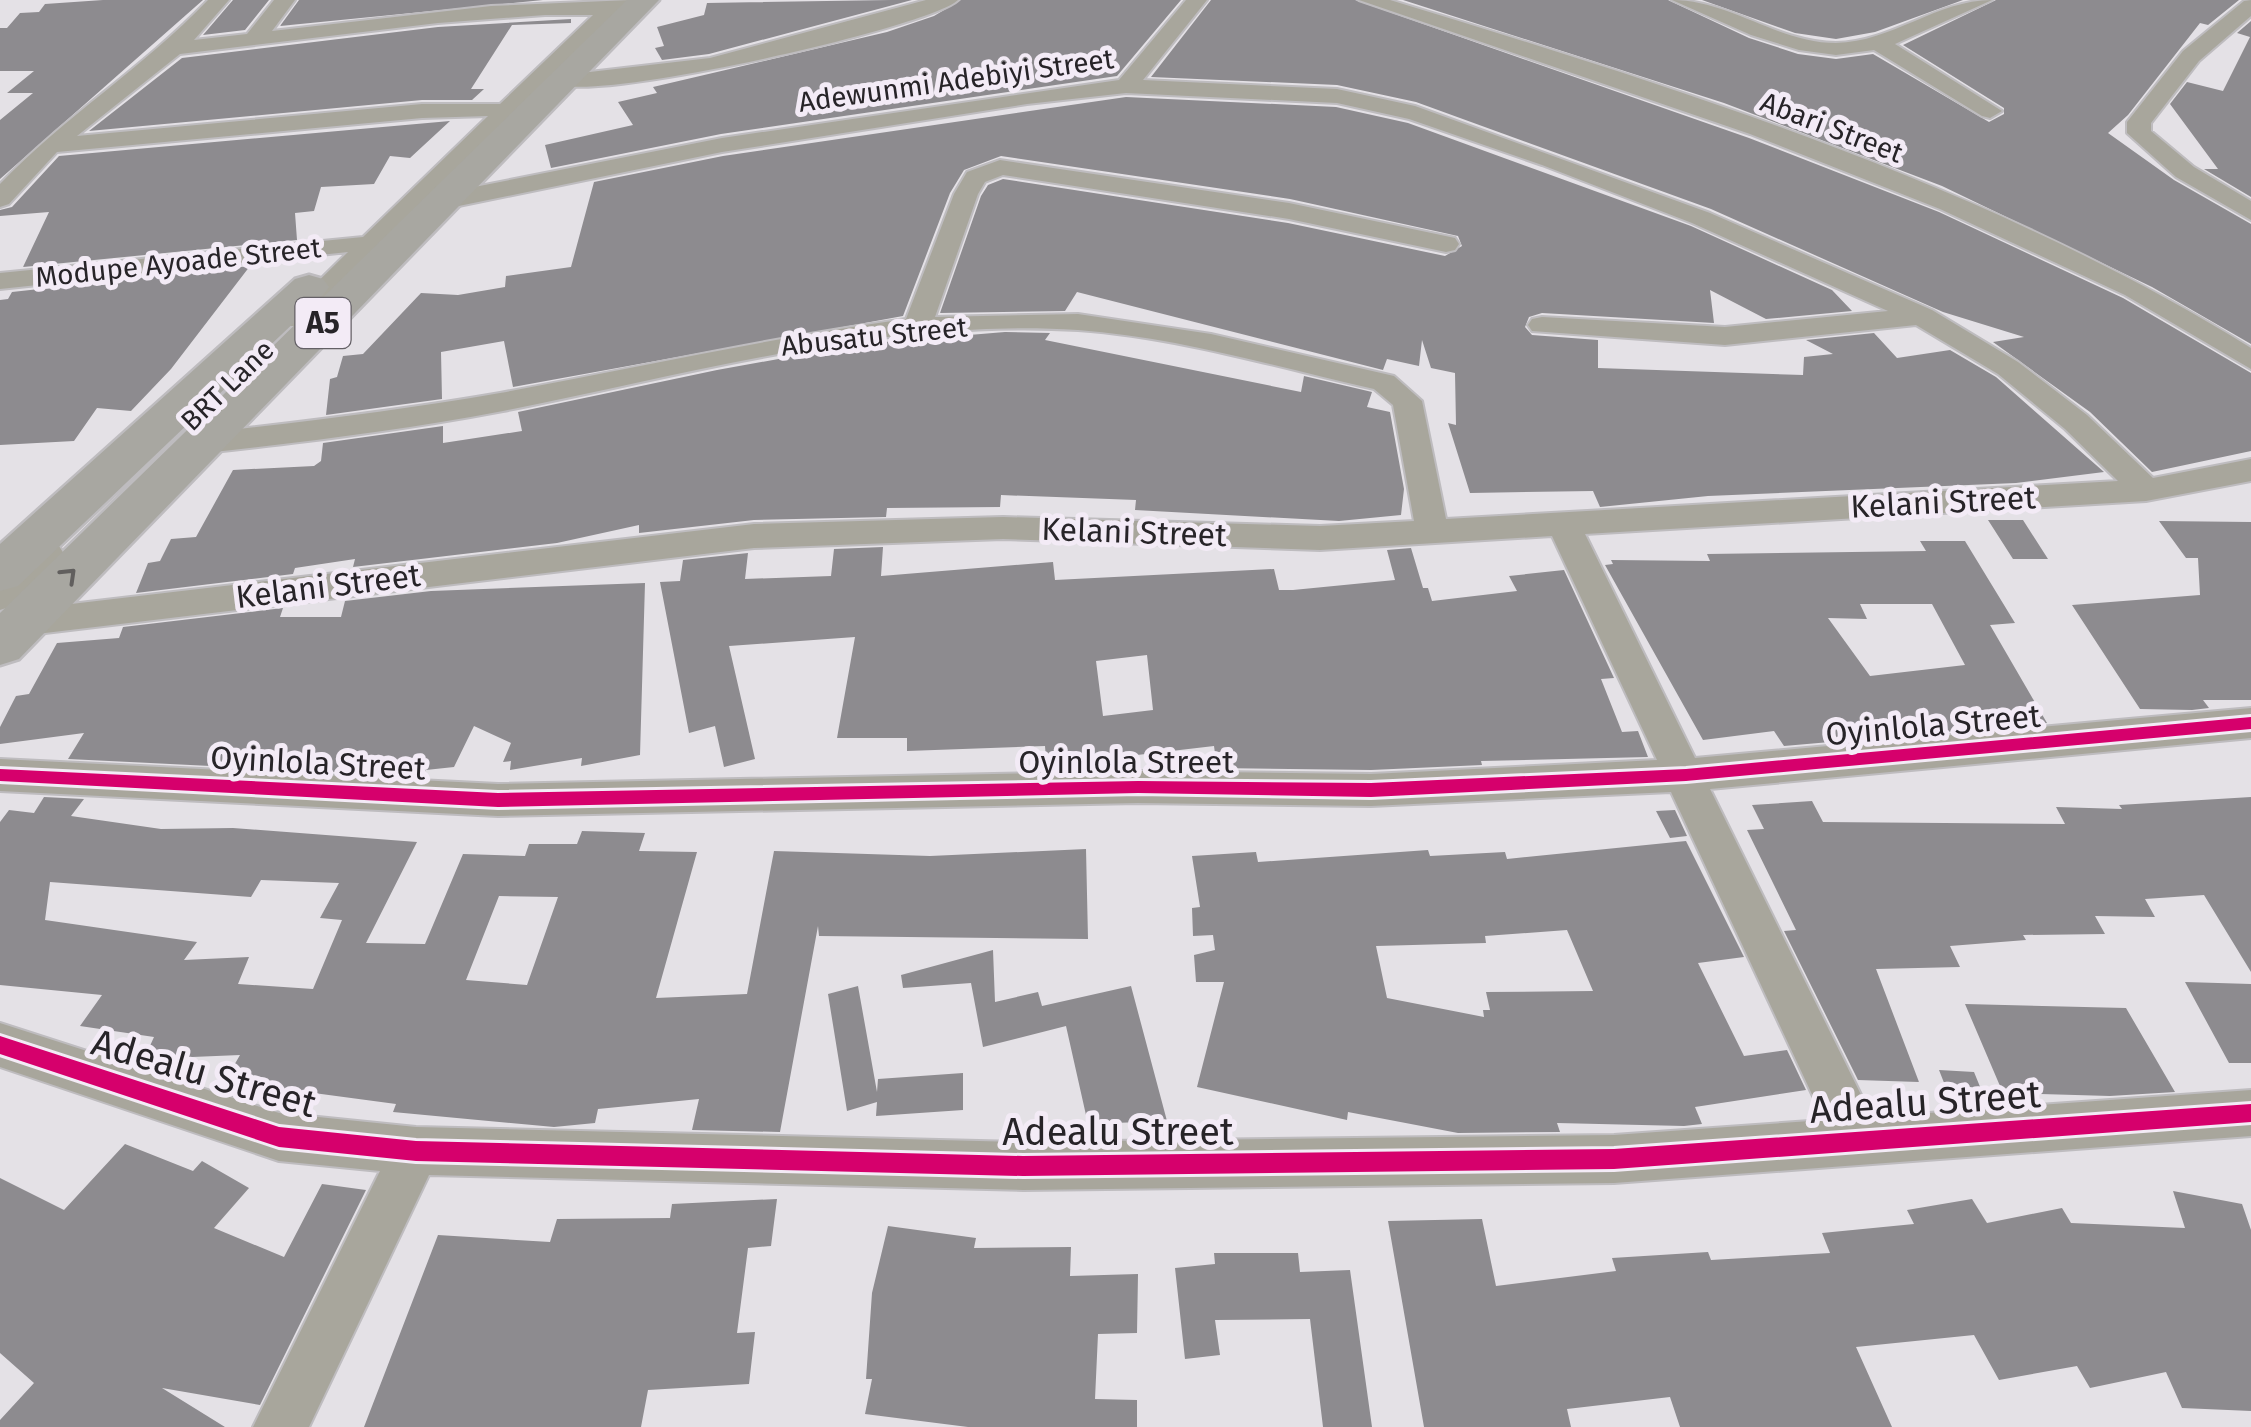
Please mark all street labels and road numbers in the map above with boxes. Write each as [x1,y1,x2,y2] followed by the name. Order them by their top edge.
[796,42,1117,119] street label: Adewunmi Adebiyi Street
[1756,85,1908,170] street label: Abari Street
[34,231,323,294] street label: Modupe Ayoade Street
[296,298,350,348] road number: A5
[779,310,970,363] street label: Abusatu Street
[174,333,280,437] street label: BRT Lane
[1849,478,2037,526] street label: Kelani Street
[1041,510,1228,554] street label: Kelani Street
[234,556,423,616] street label: Kelani Street
[1824,697,2042,753] street label: Oyinlola Street
[209,738,427,788] street label: Oyinlola Street
[1018,743,1234,781] street label: Oyinlola Street
[86,1019,322,1127] street label: Adealu Street
[1808,1071,2042,1133] street label: Adealu Street
[1002,1109,1234,1155] street label: Adealu Street

